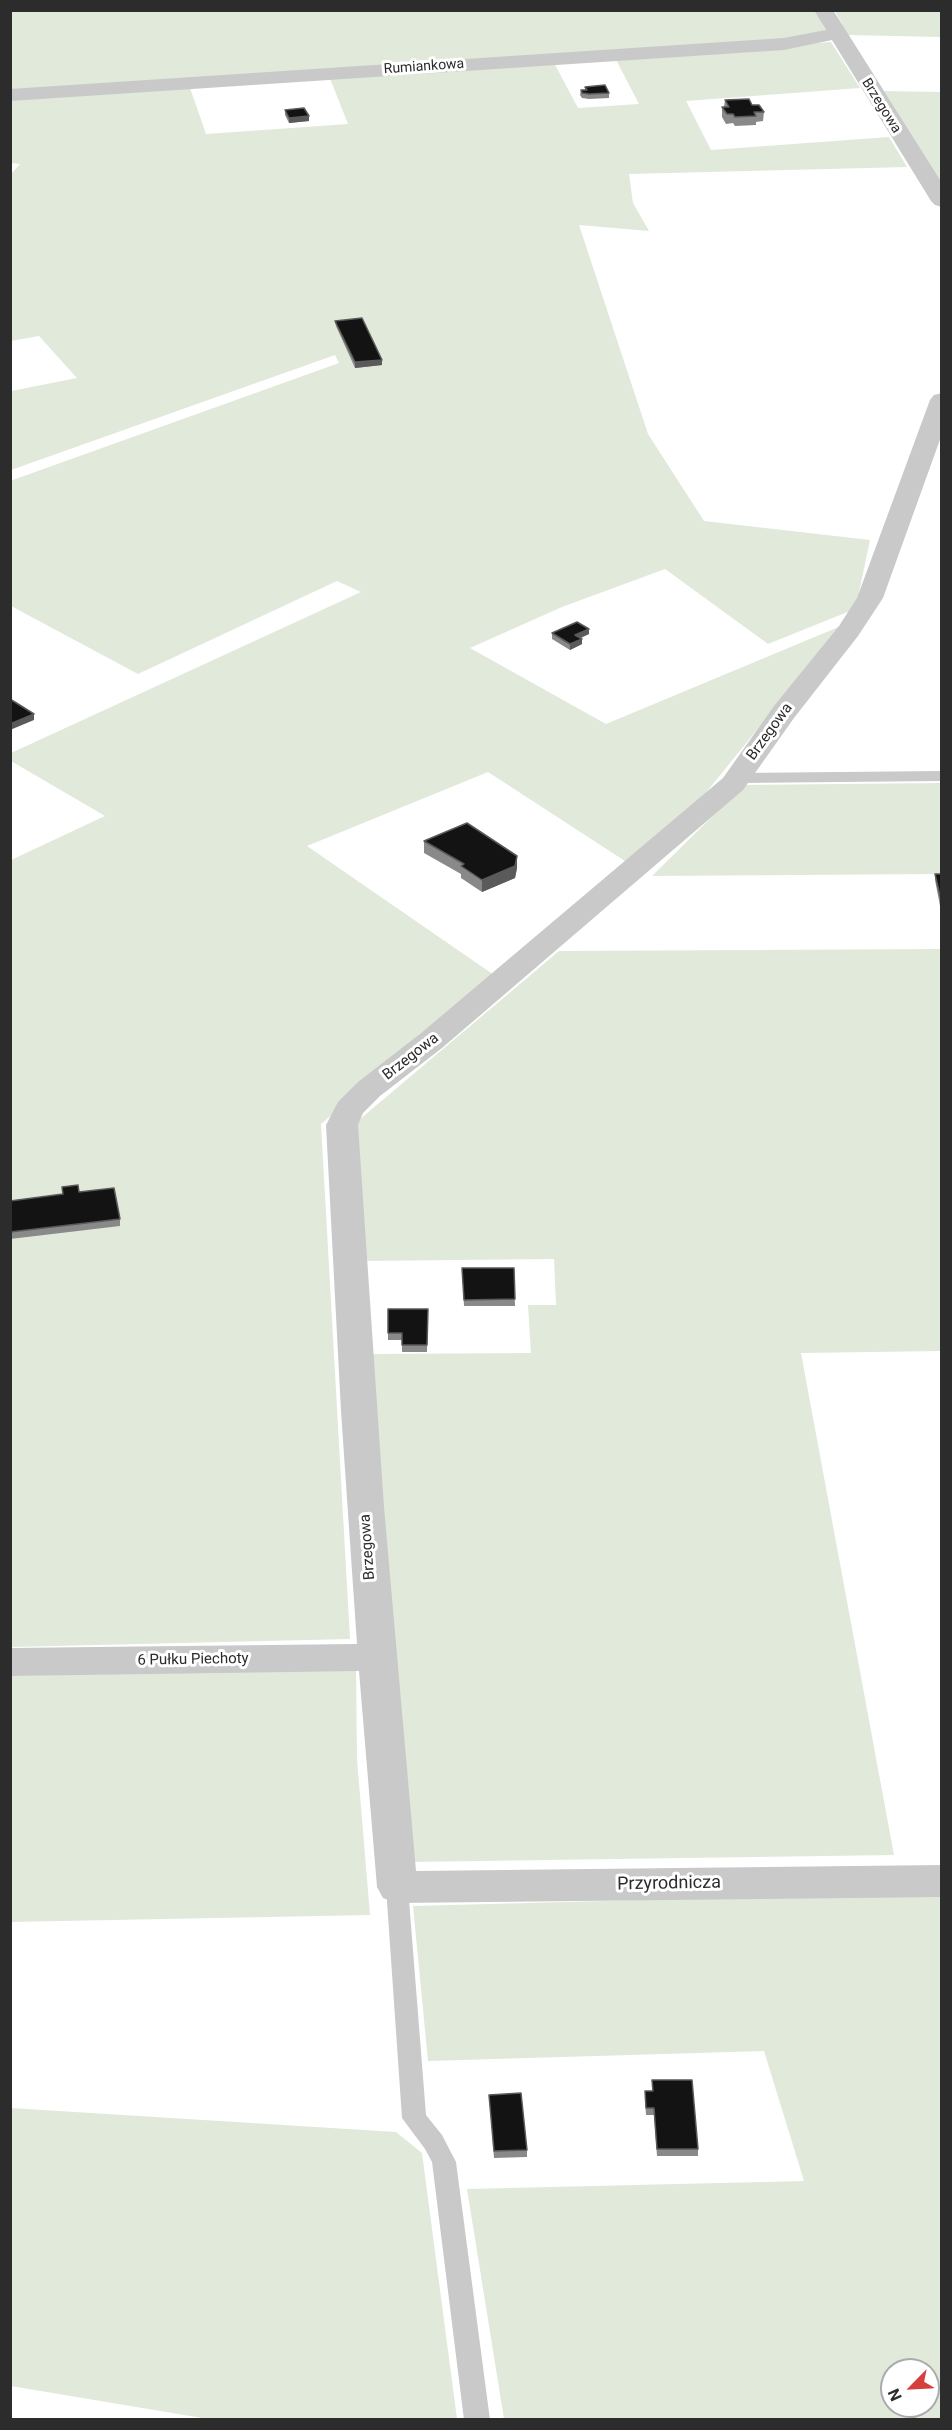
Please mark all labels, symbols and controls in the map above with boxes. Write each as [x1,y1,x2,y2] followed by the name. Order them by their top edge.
[383,56,465,78] street label: Rumiankowa
[858,75,904,137] street label: Brzegowa
[743,700,797,764] street label: Brzegowa
[379,1030,443,1084] street label: Brzegowa
[357,1513,379,1581] street label: Brzegowa
[137,1650,249,1670] street label: 6 Pułku Piechoty
[617,1872,721,1896] street label: Przyrodnicza
[880,2358,940,2418] north arrow
[884,2386,906,2404] text: N

